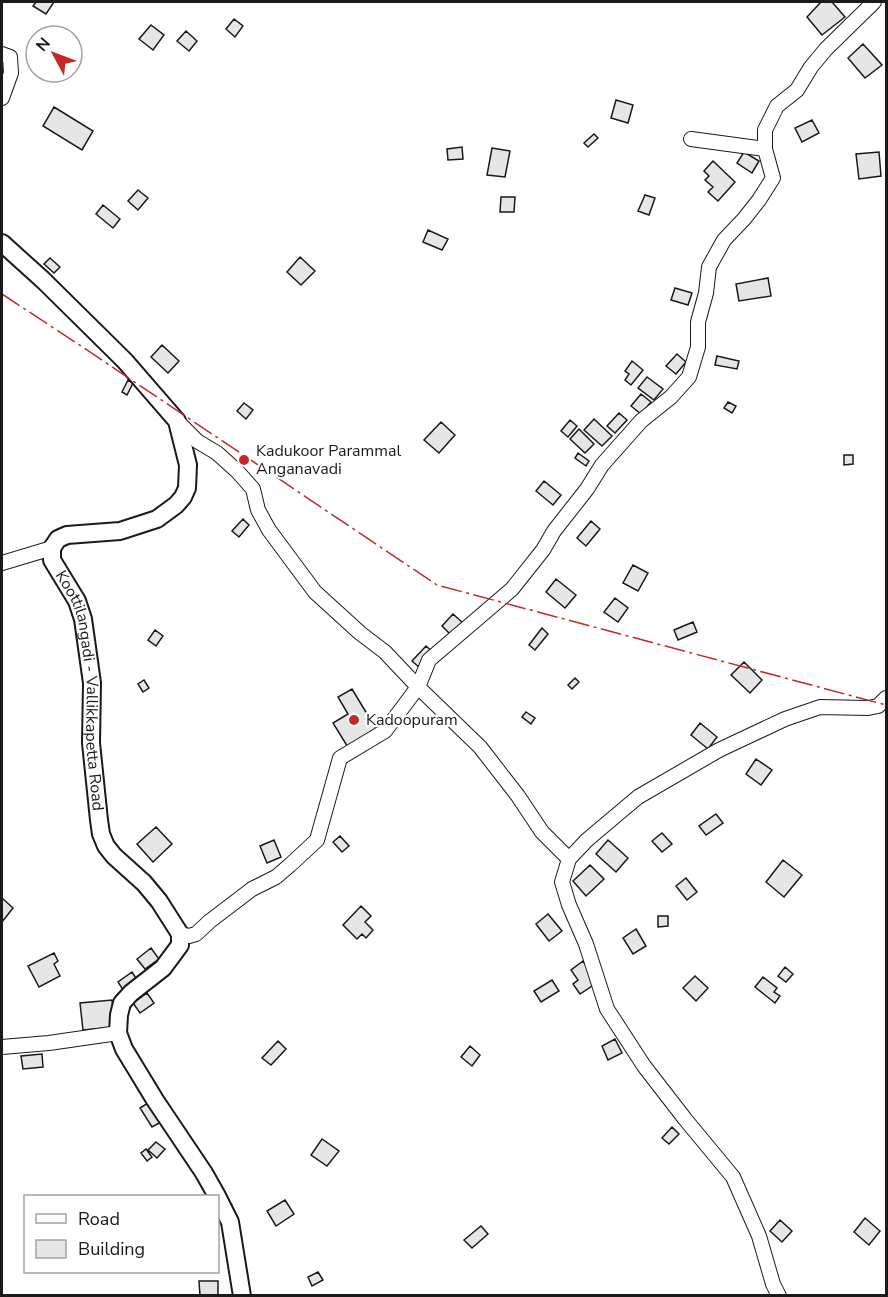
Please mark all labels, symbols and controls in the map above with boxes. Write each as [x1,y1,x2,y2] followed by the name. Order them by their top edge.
[24,24,84,84] north arrow
[31,33,56,57] text: N
[256,440,401,480] place label: Kadukoor Parammal Anganavadi
[237,453,251,467] marker: Kadukoor Parammal Anganavadi
[50,566,109,812] street label: Koottilangadi - Vallikkapetta Road
[366,709,458,731] place label: Kadoopuram
[347,713,361,727] marker: Kadoopuram
[24,1195,219,1273] legend
[78,1207,120,1231] text: Road
[78,1237,145,1261] text: Building

